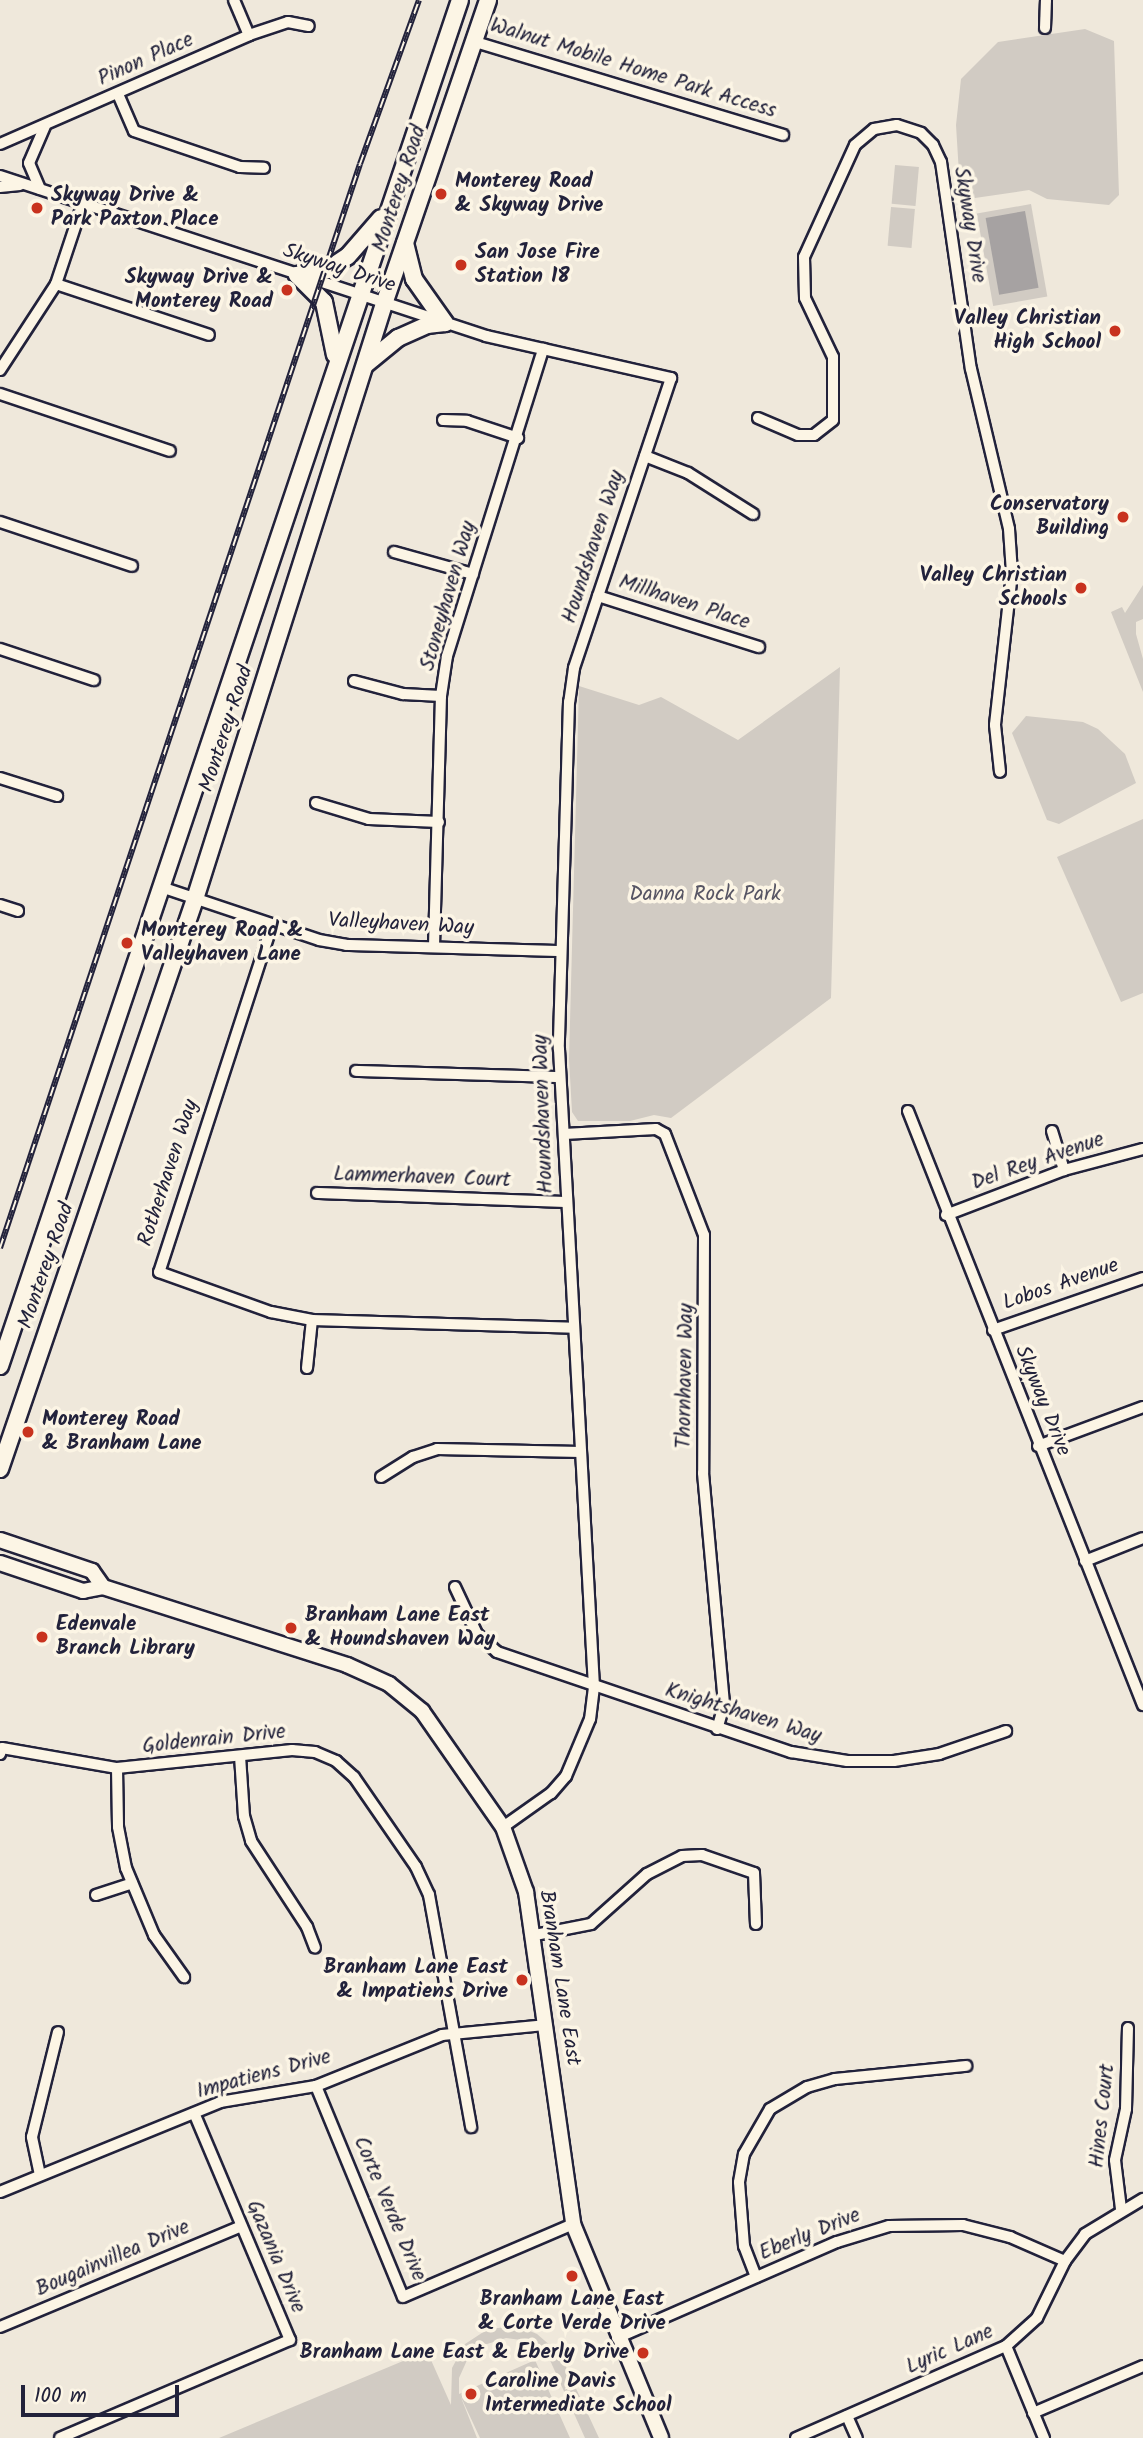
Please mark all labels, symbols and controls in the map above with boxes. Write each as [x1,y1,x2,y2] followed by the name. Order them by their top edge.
[487,13,779,125] street label: Walnut Mobile Home Park Access
[94,28,198,92] street label: Pinon Place
[368,123,432,255] street label: Monterey Road
[947,165,991,285] street label: Skyway Drive
[455,169,603,219] place label: Monterey Road & Skyway Drive
[51,183,219,233] place label: Skyway Drive & Park Paxton Place
[433,186,449,202] marker: Monterey Road & Skyway Drive
[29,200,45,216] marker: Skyway Drive & Park Paxton Place
[280,239,398,299] street label: Skyway Drive
[475,240,600,290] place label: San Jose Fire Station 18
[453,257,469,273] marker: San Jose Fire Station 18
[125,265,273,315] place label: Skyway Drive & Monterey Road
[279,282,295,298] marker: Skyway Drive & Monterey Road
[954,306,1101,356] place label: Valley Christian High School
[1107,323,1123,339] marker: Valley Christian High School
[557,467,631,627] street label: Houndshaven Way
[990,492,1109,542] place label: Conservatory Building
[1115,509,1131,525] marker: Conservatory Building
[416,518,482,674] street label: Stoneyhaven Way
[920,563,1067,613] place label: Valley Christian Schools
[615,570,753,636] street label: Millhaven Place
[1073,580,1089,596] marker: Valley Christian Schools
[195,663,259,795] street label: Monterey Road
[629,882,781,908] park label: Danna Rock Park
[328,909,474,941] street label: Valleyhaven Way
[141,918,303,968] place label: Monterey Road & Valleyhaven Lane
[119,935,135,951] marker: Monterey Road & Valleyhaven Lane
[529,1034,559,1194] street label: Houndshaven Way
[133,1096,205,1250] street label: Rotherhaven Way
[968,1128,1108,1196] street label: Del Rey Avenue
[333,1162,511,1194] street label: Lammerhaven Court
[14,1200,80,1332] street label: Monterey Road
[1000,1253,1122,1317] street label: Lobos Avenue
[672,1303,700,1449] street label: Thornhaven Way
[1008,1342,1076,1460] street label: Skyway Drive
[42,1407,202,1457] place label: Monterey Road & Branham Lane
[20,1424,36,1440] marker: Monterey Road & Branham Lane
[305,1603,495,1653] place label: Branham Lane East & Houndshaven Way
[56,1612,195,1662] place label: Edenvale Branch Library
[283,1620,299,1636] marker: Branham Lane East & Houndshaven Way
[34,1629,50,1645] marker: Edenvale Branch Library
[662,1678,824,1750] street label: Knightshaven Way
[141,1720,287,1760] street label: Goldenrain Drive
[533,1889,585,2067] street label: Branham Lane East
[323,1955,508,2005] place label: Branham Lane East & Impatiens Drive
[514,1972,530,1988] marker: Branham Lane East & Impatiens Drive
[194,2045,334,2105] street label: Impatiens Drive
[1085,2063,1121,2169] street label: Hines Court
[347,2133,431,2285] street label: Corte Verde Drive
[240,2197,310,2317] street label: Gazania Drive
[756,2203,864,2267] street label: Eberly Drive
[32,2215,194,2303] street label: Bougainvillea Drive
[564,2268,580,2284] marker: Branham Lane East & Corte Verde Drive
[478,2287,666,2337] place label: Branham Lane East & Corte Verde Drive
[902,2320,998,2380] street label: Lyric Lane
[300,2340,629,2366] place label: Branham Lane East & Eberly Drive
[635,2345,651,2361] marker: Branham Lane East & Eberly Drive
[485,2369,672,2419] place label: Caroline Davis Intermediate School
[24,2372,182,2416] scale bar
[34,2380,87,2413] text: 100 m
[463,2386,479,2402] marker: Caroline Davis Intermediate School

